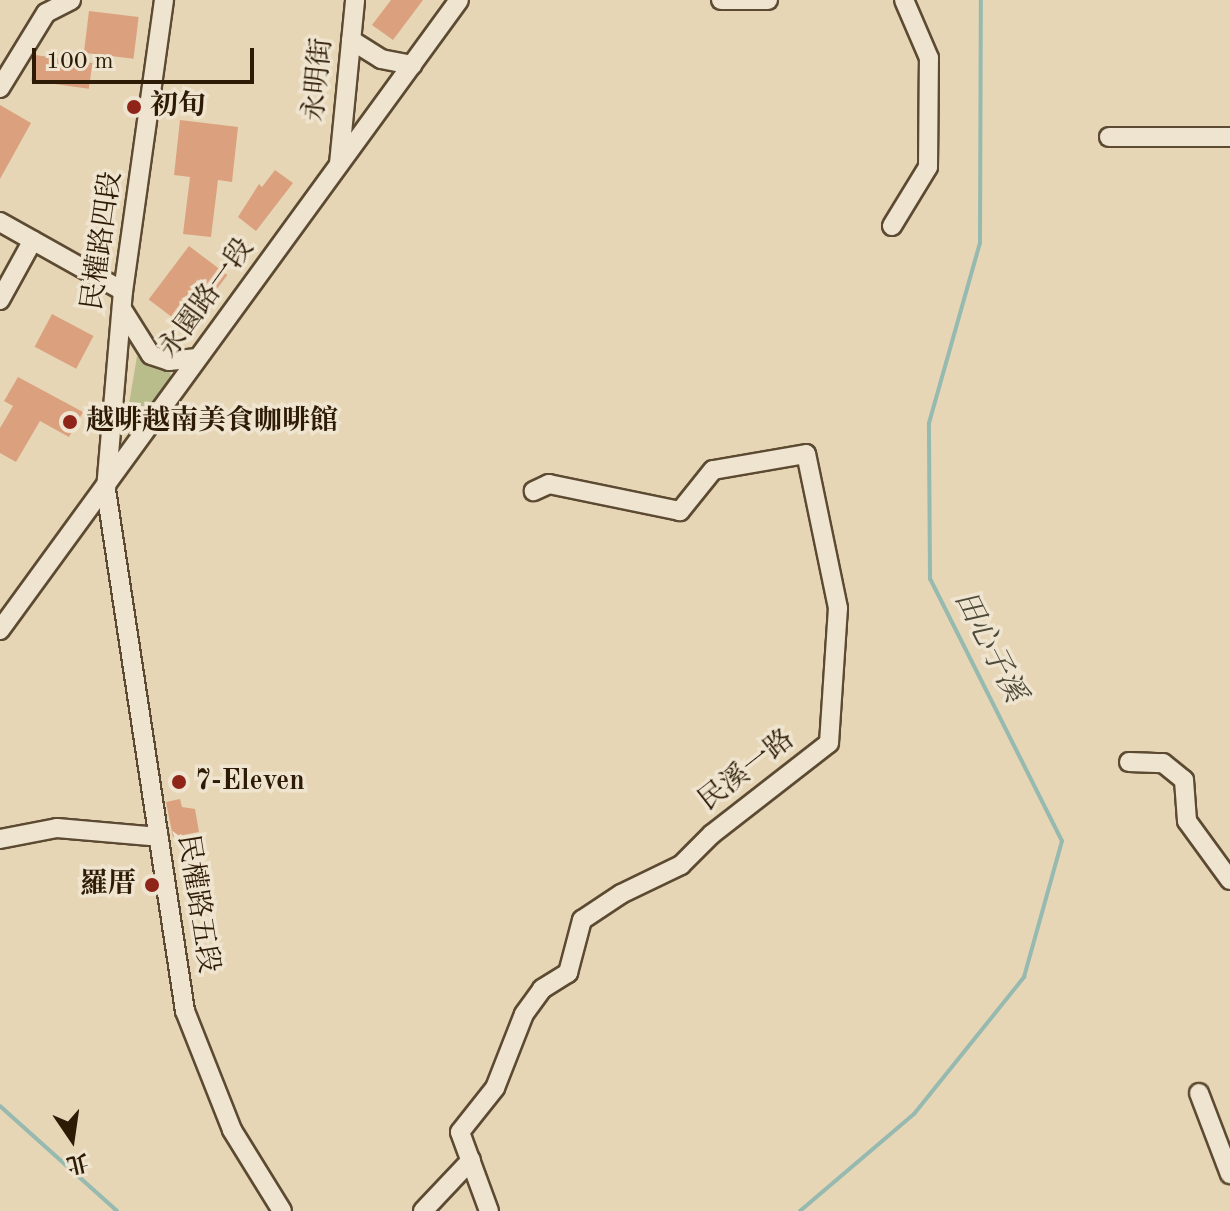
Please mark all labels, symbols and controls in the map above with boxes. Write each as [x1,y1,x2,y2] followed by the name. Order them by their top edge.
[36,32,258,82] scale bar
[298,36,340,124] street label: 永明街
[46,50,114,74] text: 100 m
[150,90,206,124] place label: 初旬
[125,98,143,116] marker: 初旬
[77,169,129,313] street label: 民權路四段
[152,232,262,366] street label: 永園路一段
[86,405,338,439] place label: 越啡越南美食咖啡館
[61,413,79,431] marker: 越啡越南美食咖啡館
[946,585,1032,709] water label: 田心子溪
[693,723,801,819] street label: 民溪一路
[195,765,305,799] place label: 7-Eleven
[170,773,188,791] marker: 7-Eleven
[169,832,225,976] street label: 民權路五段
[80,868,136,902] place label: 羅厝
[143,876,161,894] marker: 羅厝
[32,1099,112,1179] north arrow
[64,1149,91,1176] text: 北

